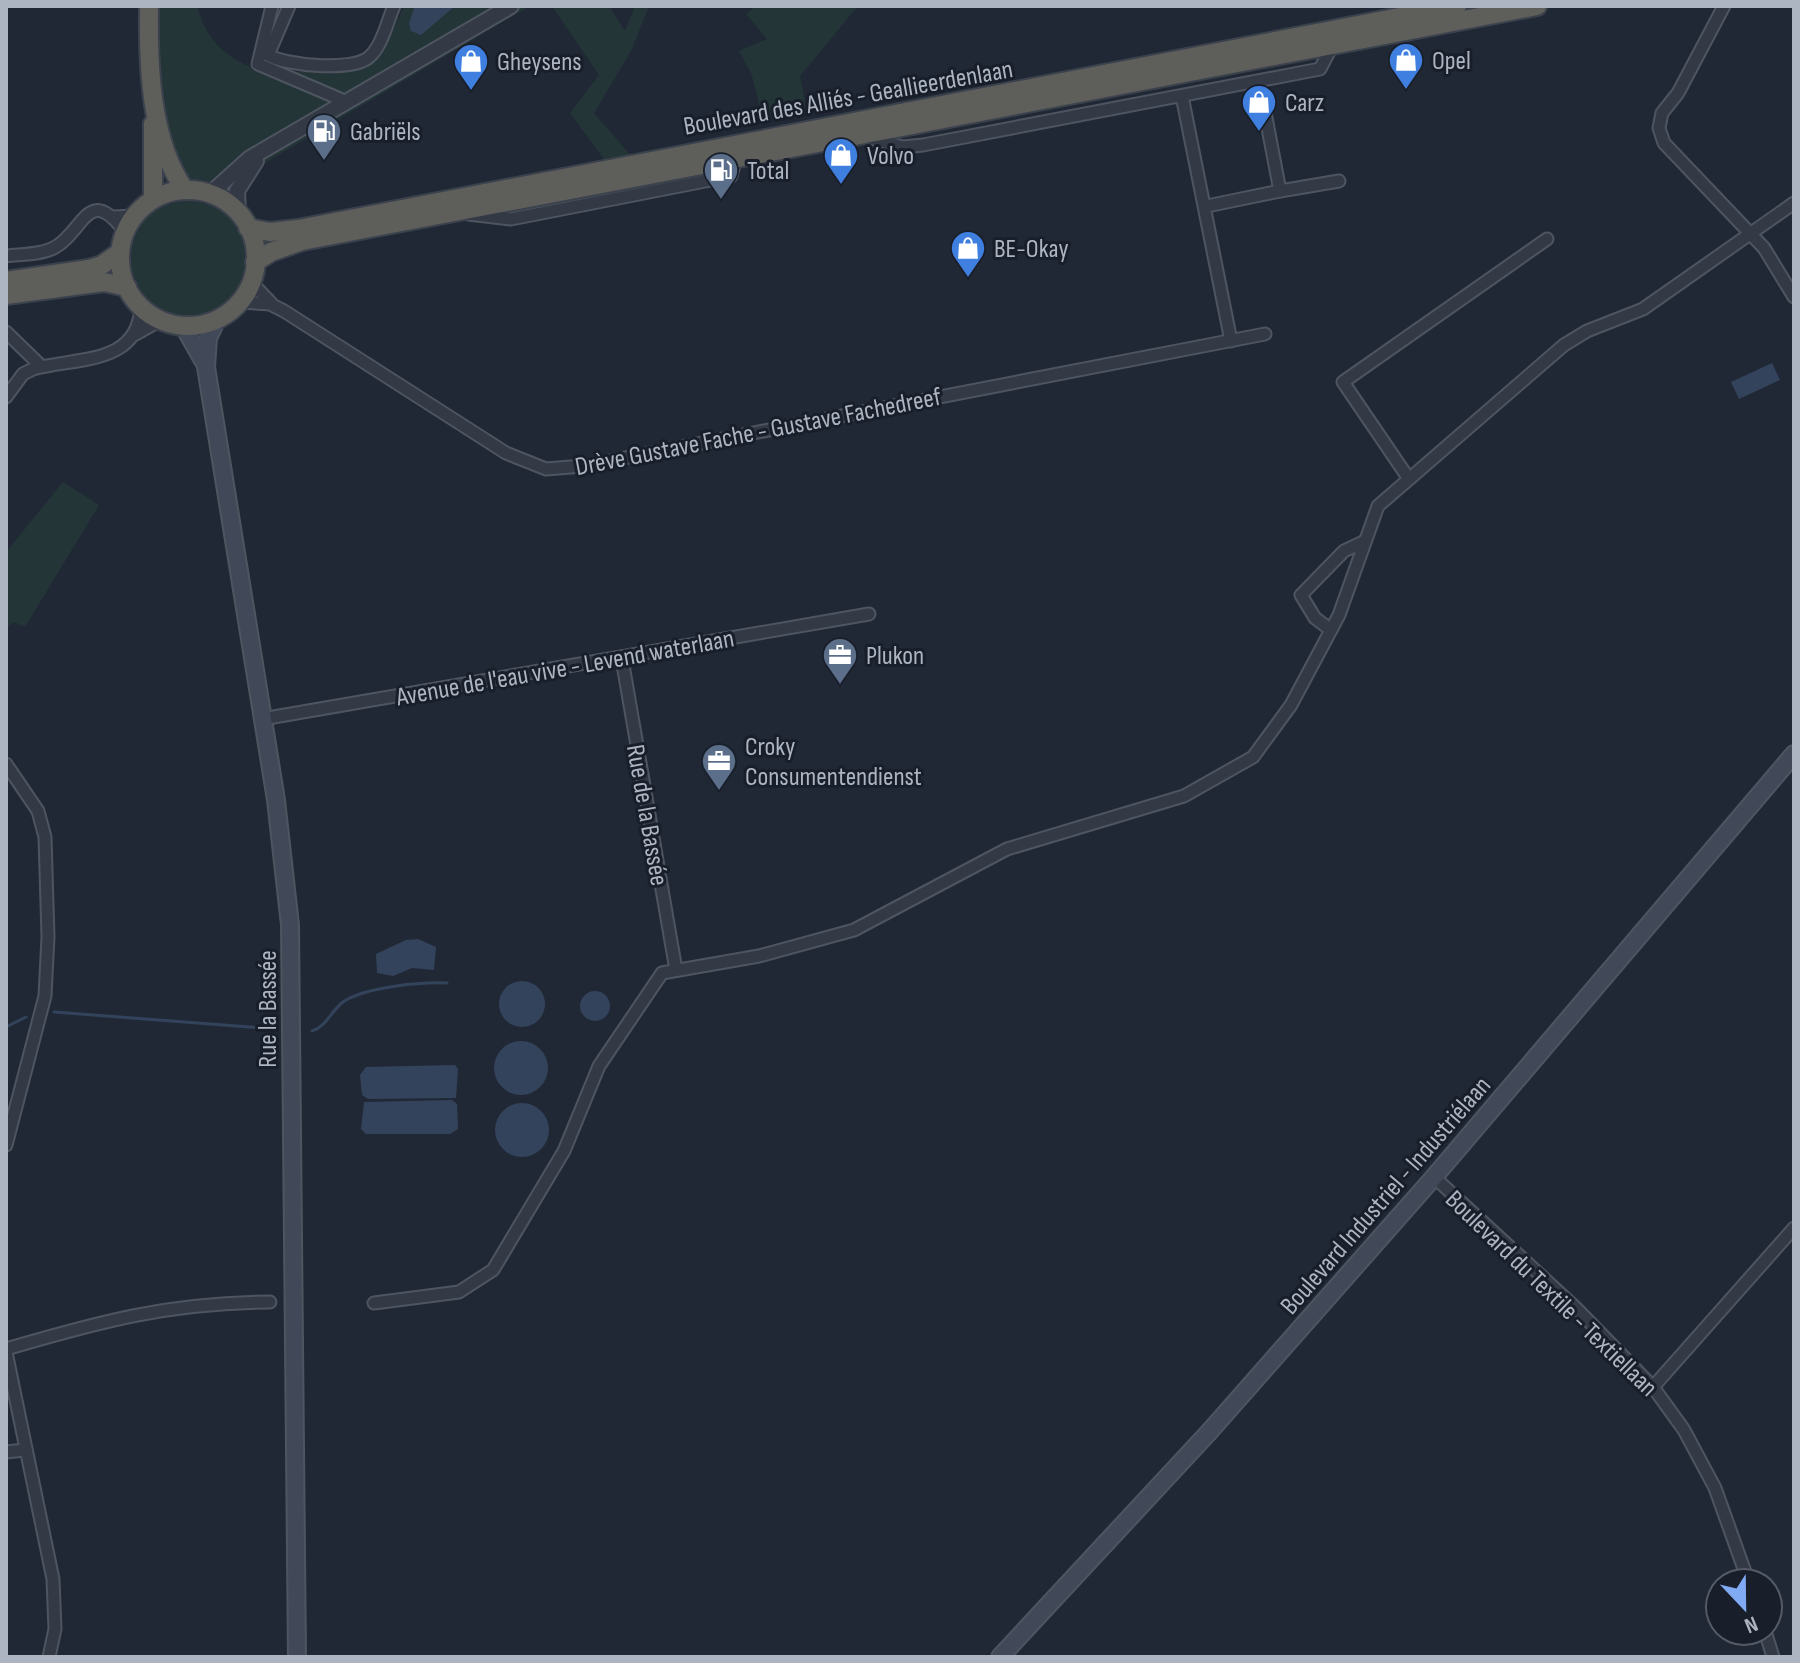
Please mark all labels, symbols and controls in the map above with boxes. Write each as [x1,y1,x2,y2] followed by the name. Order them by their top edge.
[1387,41,1425,91] shop icon: Opel
[452,42,490,92] shop icon: Gheysens
[1432,46,1471,77] place label: Opel
[497,47,582,78] place label: Gheysens
[681,54,1015,143] street label: Boulevard des Alliés - Geallieerdenlaan
[1240,83,1278,133] shop icon: Carz
[1285,88,1324,119] place label: Carz
[305,112,343,162] fuel station icon: Gabriëls
[350,117,421,148] place label: Gabriëls
[822,136,860,186] shop icon: Volvo
[867,141,914,172] place label: Volvo
[702,151,740,201] fuel station icon: Total
[747,156,789,187] place label: Total
[949,229,987,279] shop icon: BE-Okay
[994,234,1068,265] place label: BE-Okay
[573,382,944,483] street label: Drève Gustave Fache - Gustave Fachedreef
[393,623,737,714] street label: Avenue de l'eau vive - Levend waterlaan
[821,636,859,686] office icon: Plukon
[866,641,924,672] place label: Plukon
[745,732,922,793] place label: Croky Consumentendienst
[619,742,674,888] street label: Rue de la Bassée
[700,742,738,792] office icon: Croky Consumentendienst
[253,950,284,1068] street label: Rue la Bassée
[1274,1071,1498,1321] street label: Boulevard Industriel - Industriélaan
[1438,1185,1664,1404] street label: Boulevard du Textile - Textiellaan
[1704,1567,1784,1647] north arrow
[1740,1609,1761,1639] text: N

